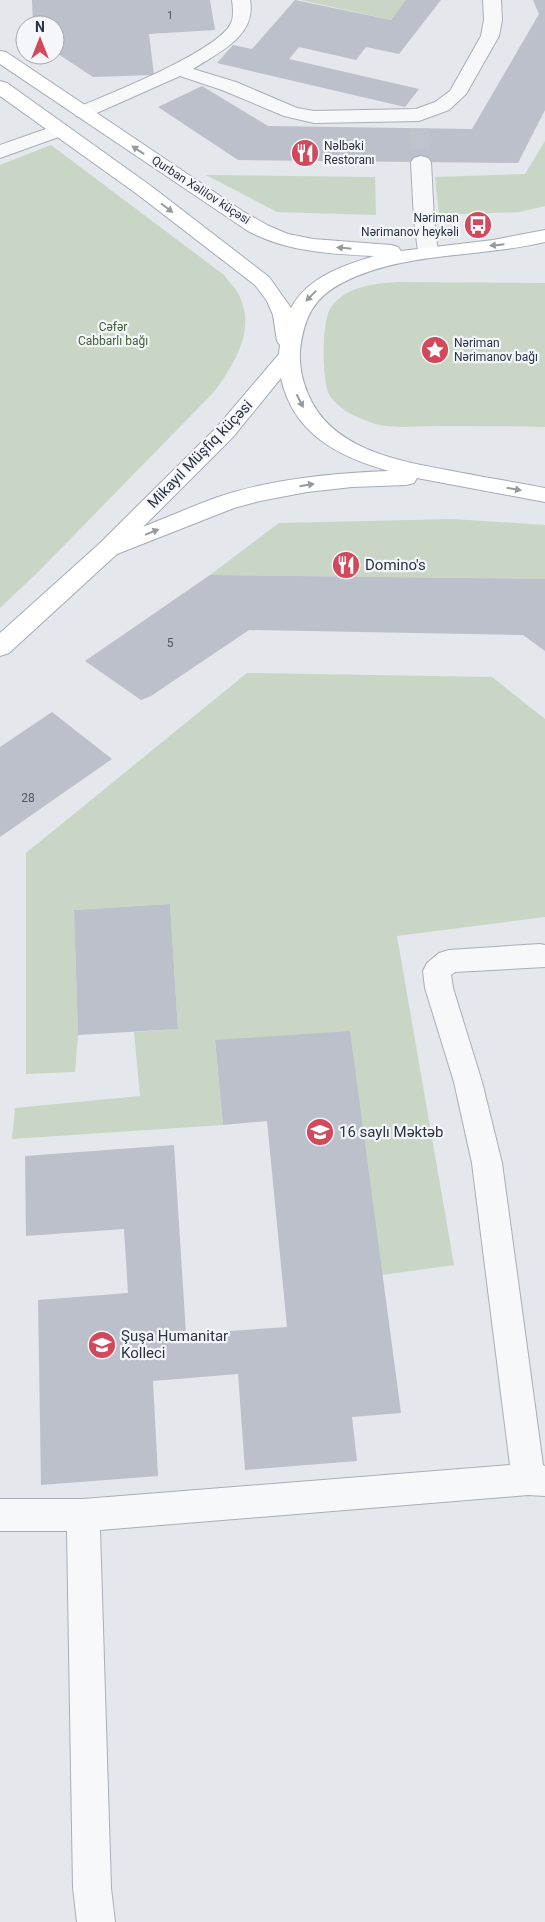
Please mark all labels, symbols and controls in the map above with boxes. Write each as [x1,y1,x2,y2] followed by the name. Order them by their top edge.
[167,9,173,22] house number: 1
[15,15,65,65] north arrow
[35,19,45,35] text: N
[290,138,320,168] restaurant icon: Nəlbəki Restoranı
[324,139,375,167] place label: Nəlbəki Restoranı
[131,145,145,154] one-way arrow
[149,153,253,227] street label: Qurban Xəlilov küçəsi
[160,203,174,213] one-way arrow
[463,210,493,240] bus stop icon: Nəriman Nərimanov heykəli
[361,211,459,239] place label: Nəriman Nərimanov heykəli
[489,241,505,249] one-way arrow
[336,244,352,252] one-way arrow
[305,290,317,302] one-way arrow
[78,320,148,348] park label: Cəfər Cabbarlı bağı
[420,335,450,365] place icon: Nəriman Nərimanov bağı
[454,336,538,364] place label: Nəriman Nərimanov bağı
[296,394,304,409] one-way arrow
[144,396,256,512] street label: Mikayıl Müşfiq küçəsi
[299,481,315,489] one-way arrow
[506,486,522,494] one-way arrow
[145,528,160,536] one-way arrow
[331,550,361,580] restaurant icon: Domino's
[365,556,426,574] place label: Domino's
[167,636,174,650] house number: 5
[21,791,35,805] house number: 28
[305,1117,335,1147] school or university icon: 16 saylı Məktəb
[339,1123,443,1141] place label: 16 saylı Məktəb
[121,1327,228,1362] place label: Şuşa Humanitar Kolleci
[87,1330,117,1360] school or university icon: Şuşa Humanitar Kolleci

